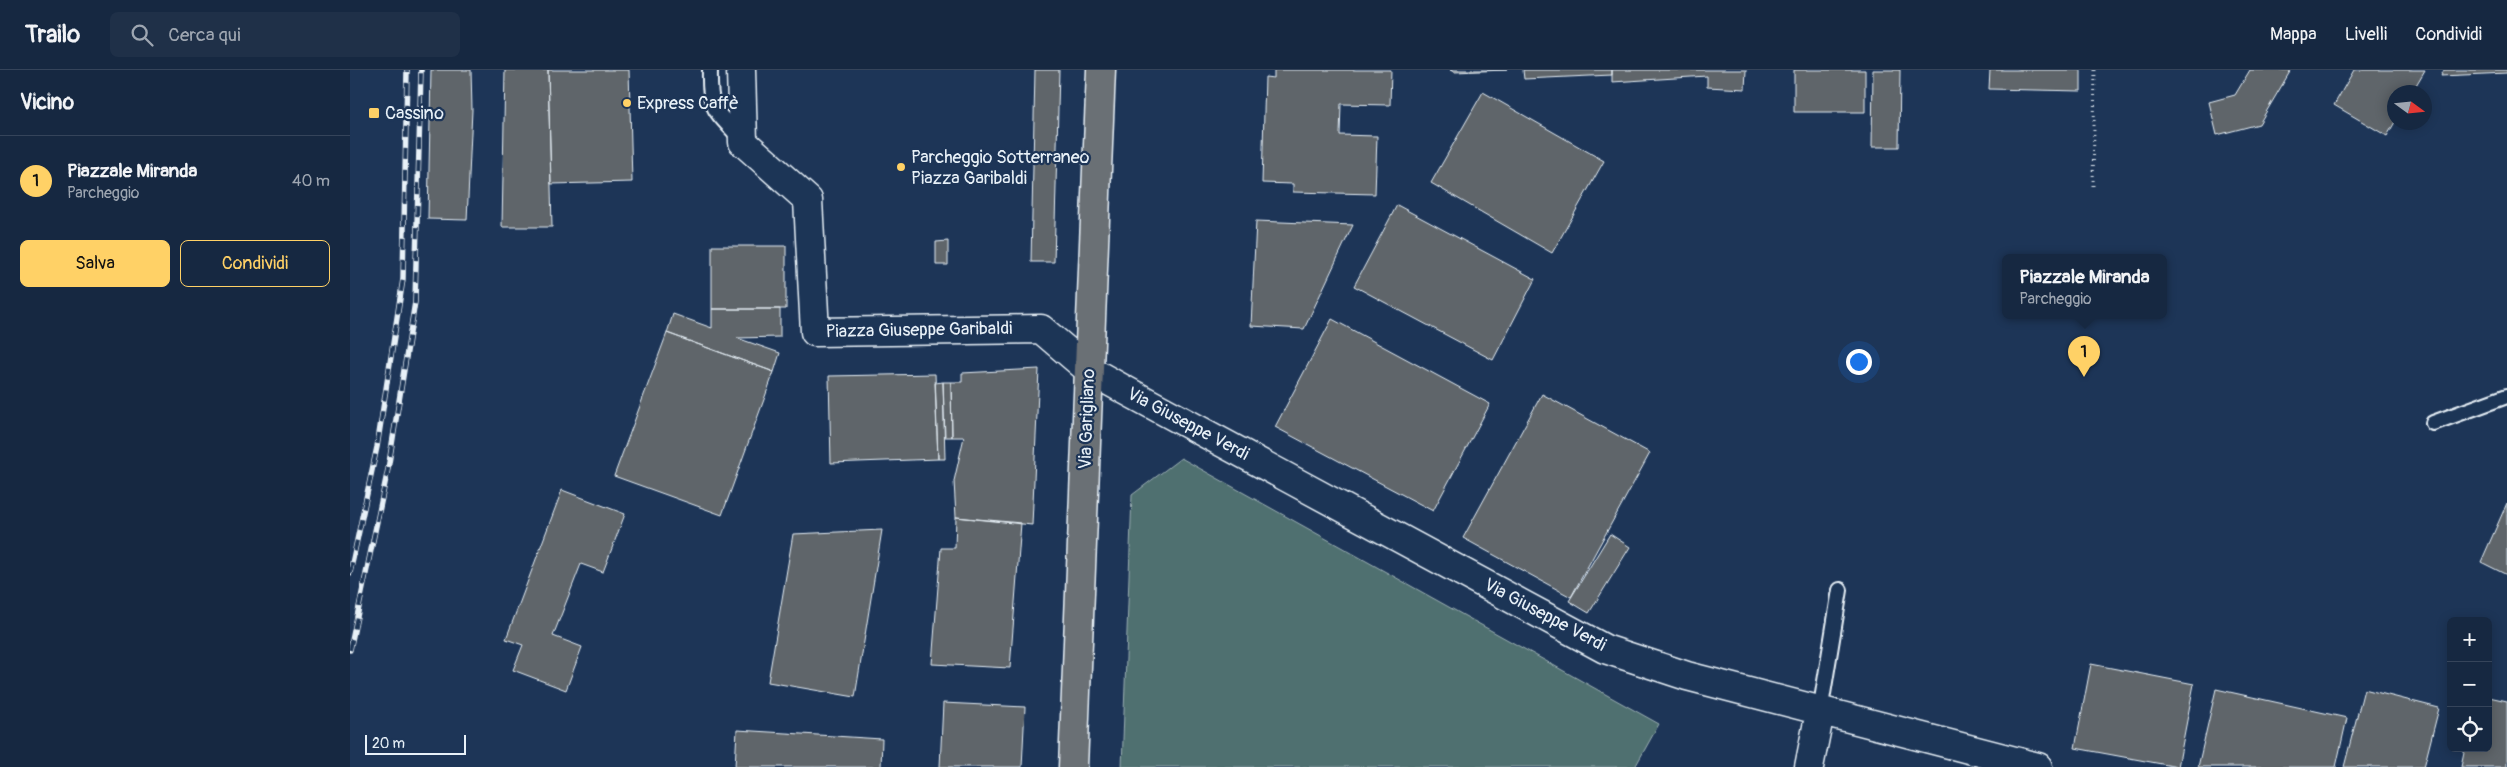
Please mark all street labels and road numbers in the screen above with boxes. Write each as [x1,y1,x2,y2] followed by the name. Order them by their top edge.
[825,317,1013,343] street label: Piazza Giuseppe Garibaldi
[1074,368,1100,470] street label: Via Garigliano
[1123,382,1253,466] street label: Via Giuseppe Verdi
[1480,573,1610,657] street label: Via Giuseppe Verdi

